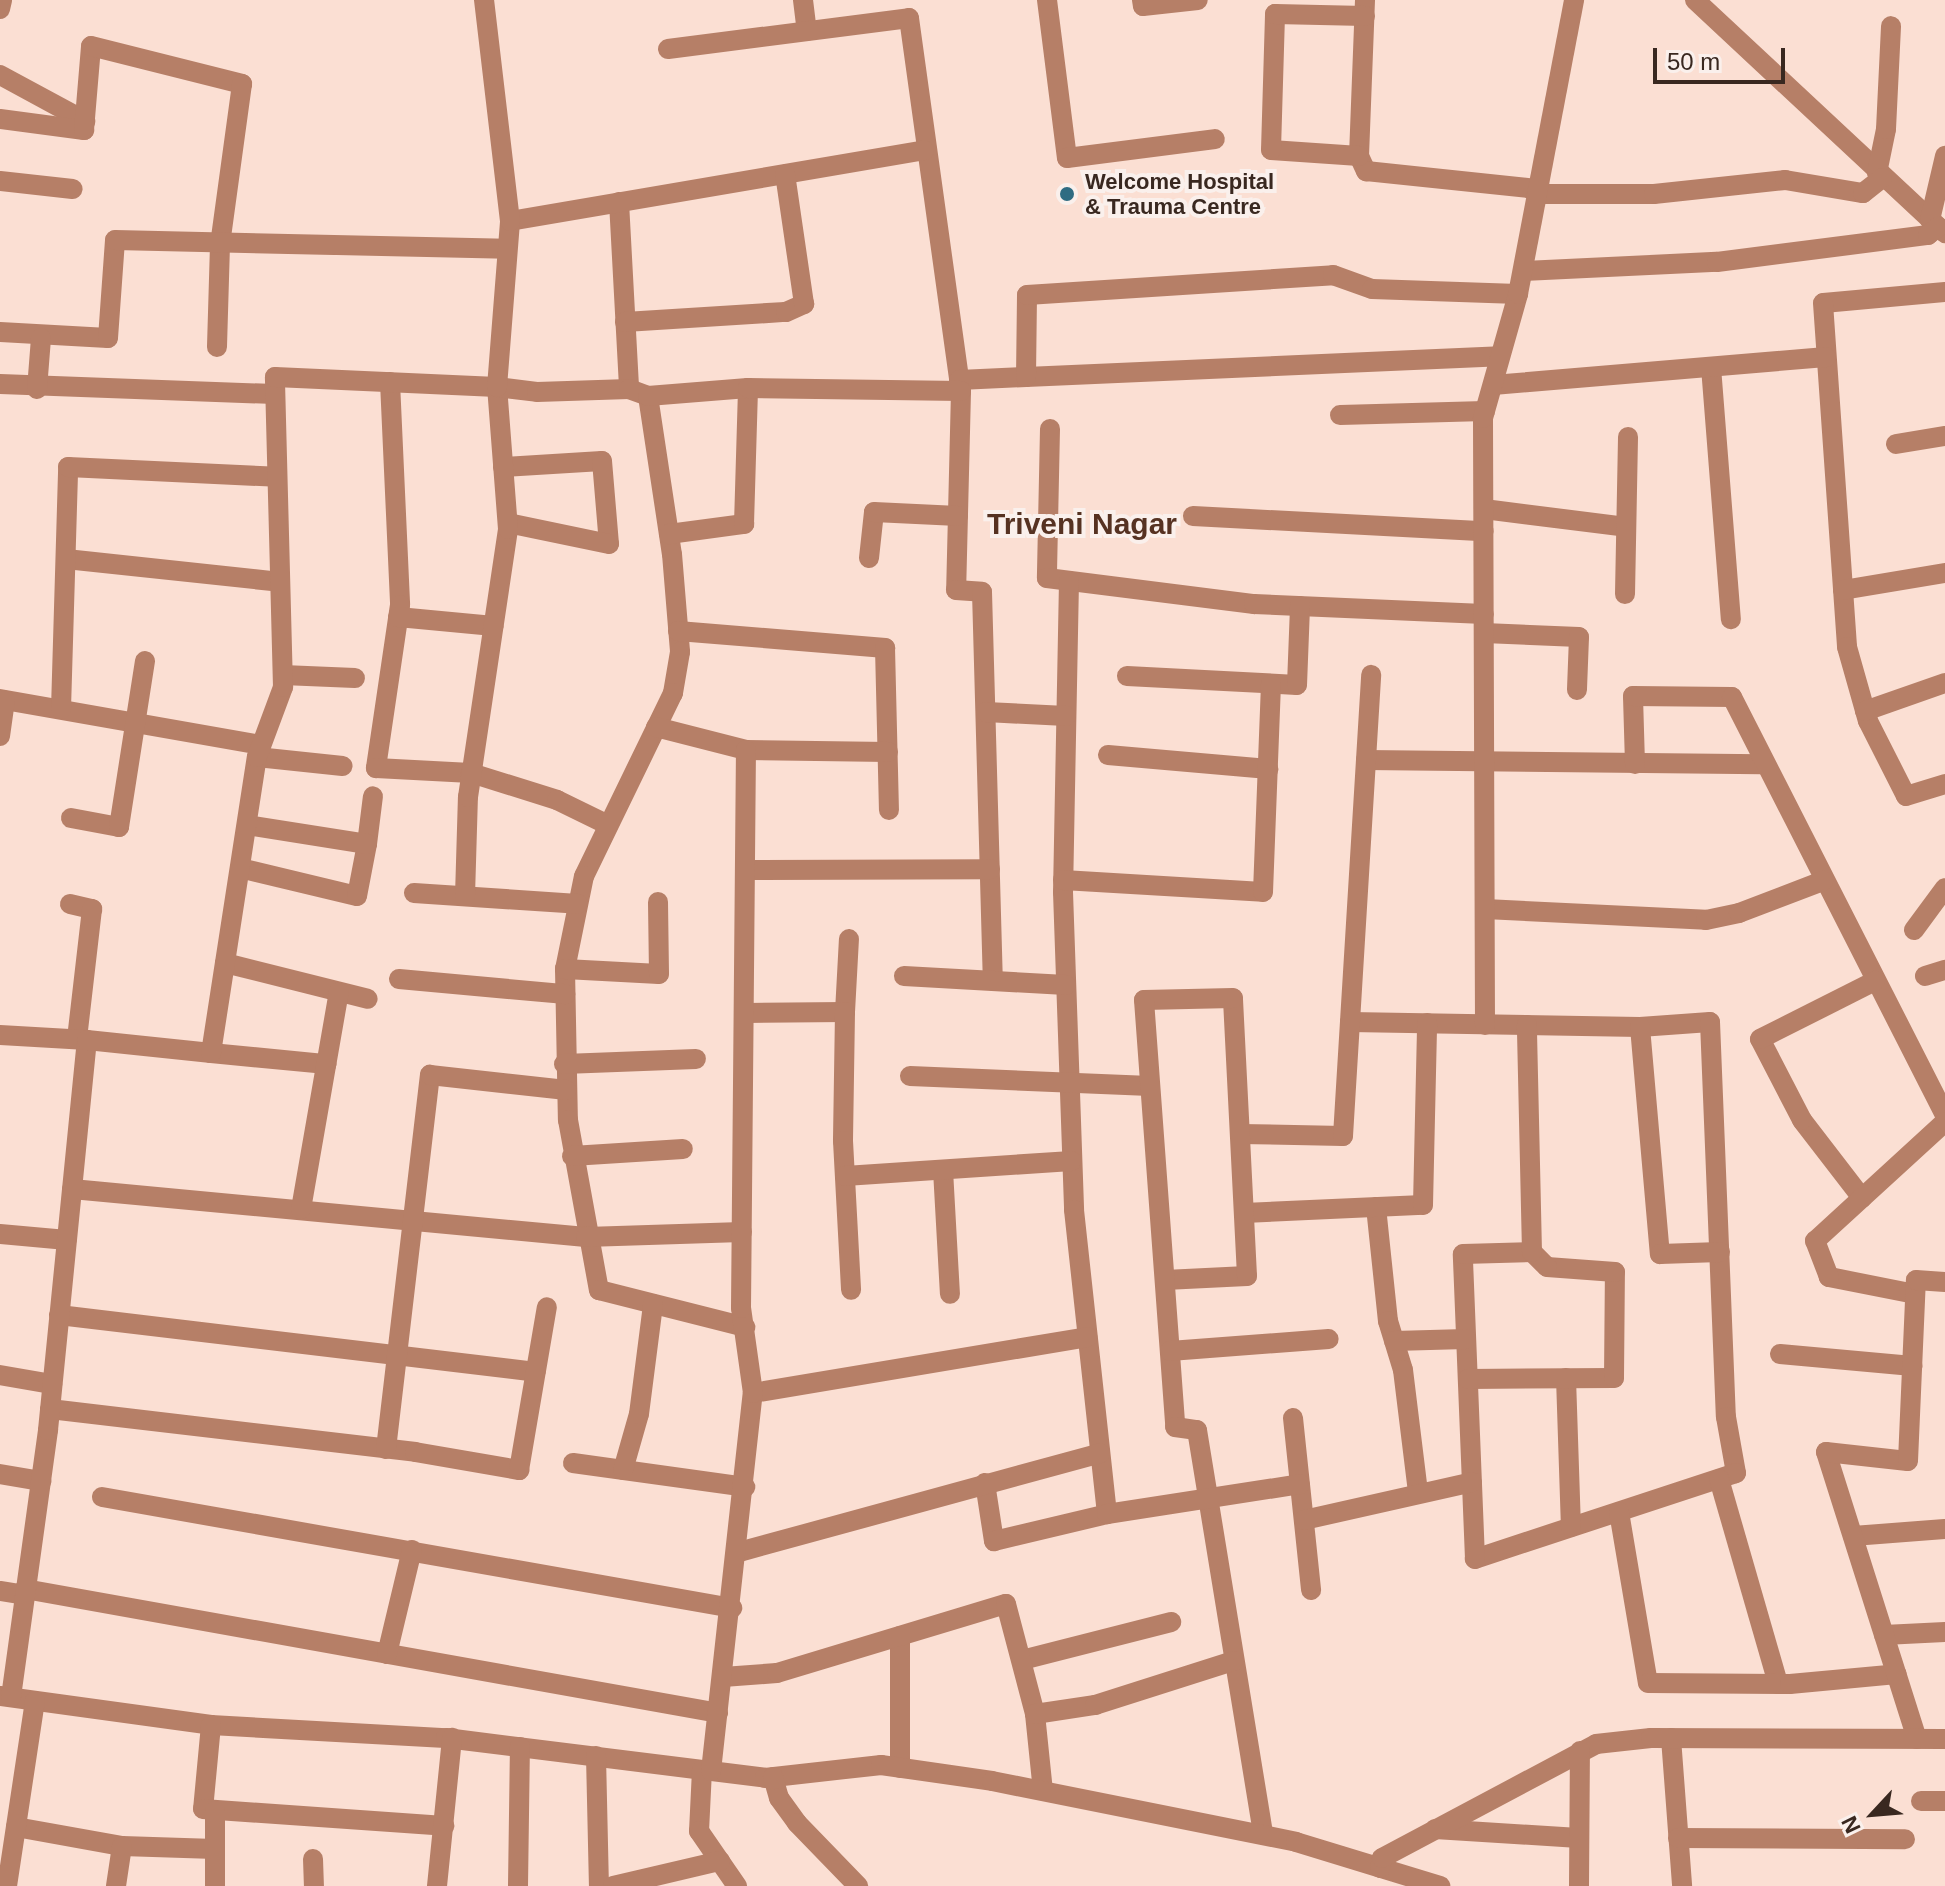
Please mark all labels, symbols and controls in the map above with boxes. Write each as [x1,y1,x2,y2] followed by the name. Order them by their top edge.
[1657,32,1789,82] scale bar
[1667,48,1720,75] text: 50 m
[1085,168,1274,220] place label: Welcome Hospital & Trauma Centre
[1056,183,1078,205] marker: Welcome Hospital & Trauma Centre
[987,506,1177,542] district label: Triveni Nagar
[1833,1774,1913,1854] north arrow
[1836,1812,1866,1837] text: N

